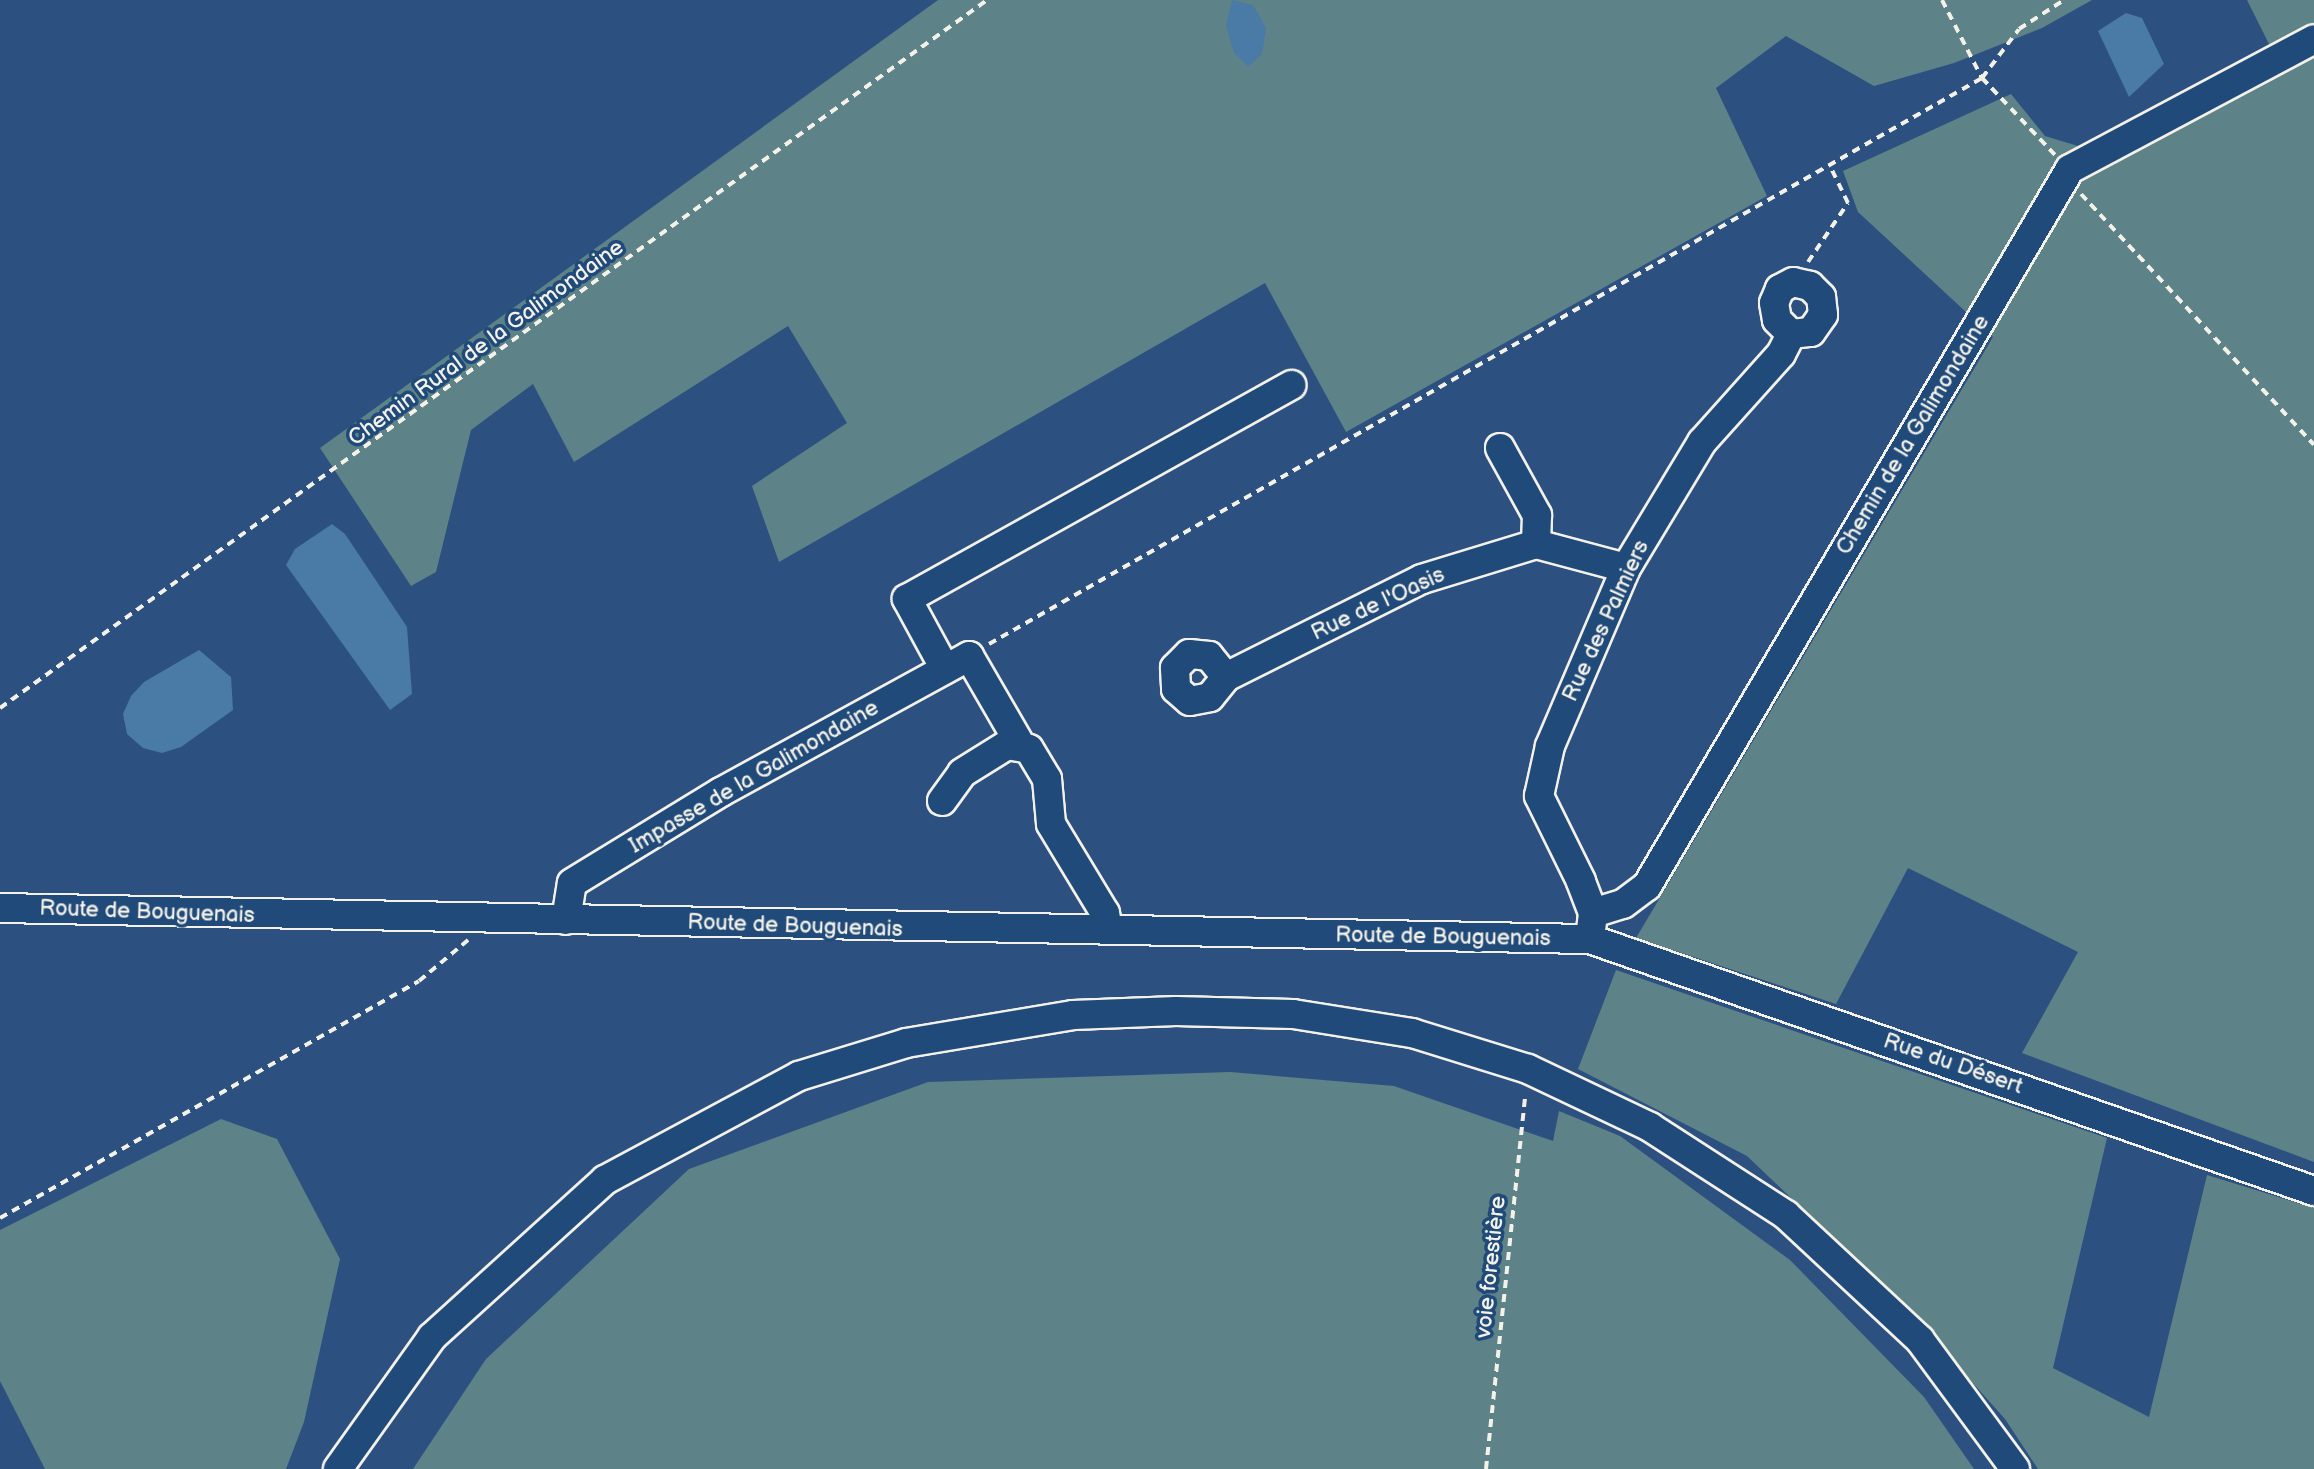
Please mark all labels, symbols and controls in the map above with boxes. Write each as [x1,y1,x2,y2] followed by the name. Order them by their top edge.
[343,234,629,452] street label: Chemin Rural de la Galimondaine
[1831,310,1995,560] street label: Chemin de la Galimondaine
[1557,536,1655,706] street label: Rue des Palmiers
[1307,562,1449,646] street label: Rue de l'Oasis
[625,695,883,859] street label: Impasse de la Galimondaine
[39,895,255,929] street label: Route de Bouguenais
[687,909,903,943] street label: Route de Bouguenais
[1335,922,1551,952] street label: Route de Bouguenais
[1880,1028,2026,1100] street label: Rue du Désert
[1470,1195,1512,1339] street label: voie forestière

